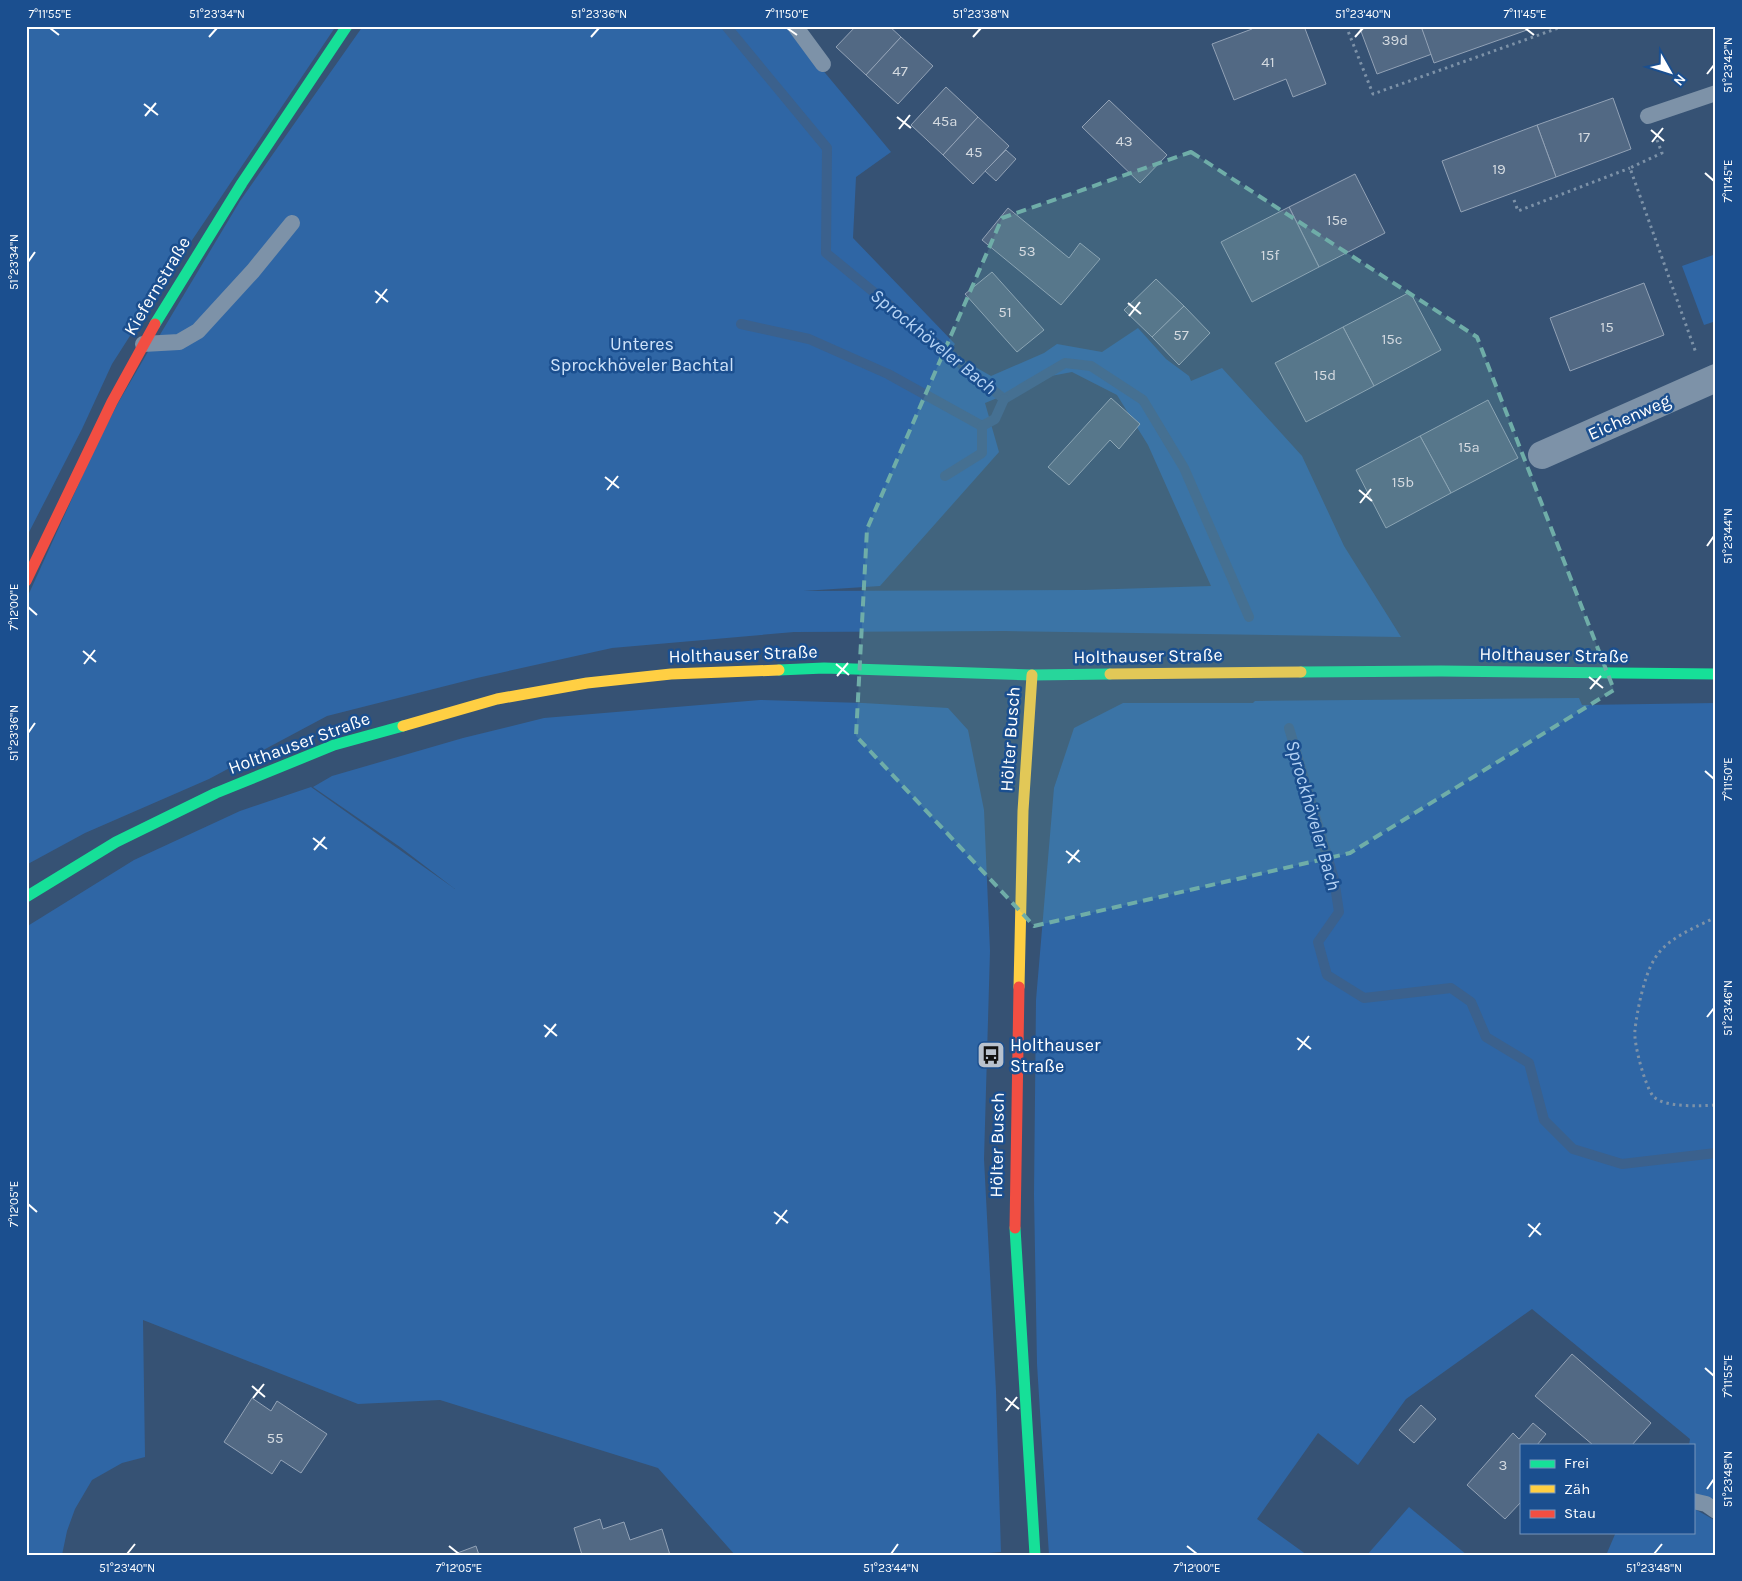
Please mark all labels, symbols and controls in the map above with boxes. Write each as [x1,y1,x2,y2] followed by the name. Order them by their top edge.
[28,7,72,21] text: 7°11'55"E
[189,7,245,21] text: 51°23'34"N
[571,7,627,21] text: 51°23'36"N
[765,7,809,21] text: 7°11'50"E
[953,7,1009,21] text: 51°23'38"N
[1335,7,1391,21] text: 51°23'40"N
[1503,7,1547,21] text: 7°11'45"E
[1382,31,1408,49] house number: 39d
[1721,37,1735,93] text: 51°23'42"N
[1644,48,1694,98] north arrow
[1261,53,1275,71] house number: 41
[892,62,908,80] house number: 47
[1670,71,1689,89] text: N
[932,112,958,130] house number: 45a
[1578,128,1590,146] house number: 17
[1115,132,1133,150] house number: 43
[966,143,982,161] house number: 45
[1721,159,1735,203] text: 7°11'45"E
[1492,160,1506,178] house number: 19
[1326,211,1348,229] house number: 15e
[119,233,195,339] street label: Kiefernstraße
[7,234,21,290] text: 51°23'34"N
[1018,242,1036,260] house number: 53
[1261,246,1280,264] house number: 15f
[866,284,1001,399] water label: Sprockhöveler Bach
[998,303,1012,321] house number: 51
[1600,318,1614,336] house number: 15
[1173,326,1189,344] house number: 57
[1381,330,1403,348] house number: 15c
[550,333,734,376] park label: Unteres Sprockhöveler Bachtal
[1314,366,1336,384] house number: 15d
[1584,389,1674,445] street label: Eichenweg
[1458,438,1480,456] house number: 15a
[1392,473,1414,491] house number: 15b
[1721,508,1735,564] text: 51°23'44"N
[7,584,21,630] text: 7°12'00"E
[668,640,818,668] street label: Holthauser Straße
[1479,643,1629,667] street label: Holthauser Straße
[1073,644,1223,668] street label: Holthauser Straße
[995,686,1025,792] street label: Hölter Busch
[7,705,21,761] text: 51°23'36"N
[225,707,373,779] street label: Holthauser Straße
[1281,738,1345,893] water label: Sprockhöveler Bach
[1721,757,1735,801] text: 7°11'50"E
[1721,980,1735,1036] text: 51°23'46"N
[1010,1034,1101,1077] place label: Holthauser Straße
[976,1040,1006,1070] bus stop icon: Holthauser Straße
[985,1092,1009,1198] street label: Hölter Busch
[7,1181,21,1227] text: 7°12'05"E
[1721,1354,1735,1398] text: 7°11'55"E
[267,1429,283,1447] house number: 55
[1520,1444,1694,1534] legend
[1721,1451,1735,1507] text: 51°23'48"N
[1564,1454,1589,1472] text: Frei
[1499,1456,1507,1474] house number: 3
[1564,1480,1590,1498] text: Zäh
[1564,1504,1596,1522] text: Stau
[99,1561,155,1575] text: 51°23'40"N
[436,1561,482,1575] text: 7°12'05"E
[863,1561,919,1575] text: 51°23'44"N
[1174,1561,1220,1575] text: 7°12'00"E
[1626,1561,1682,1575] text: 51°23'48"N

